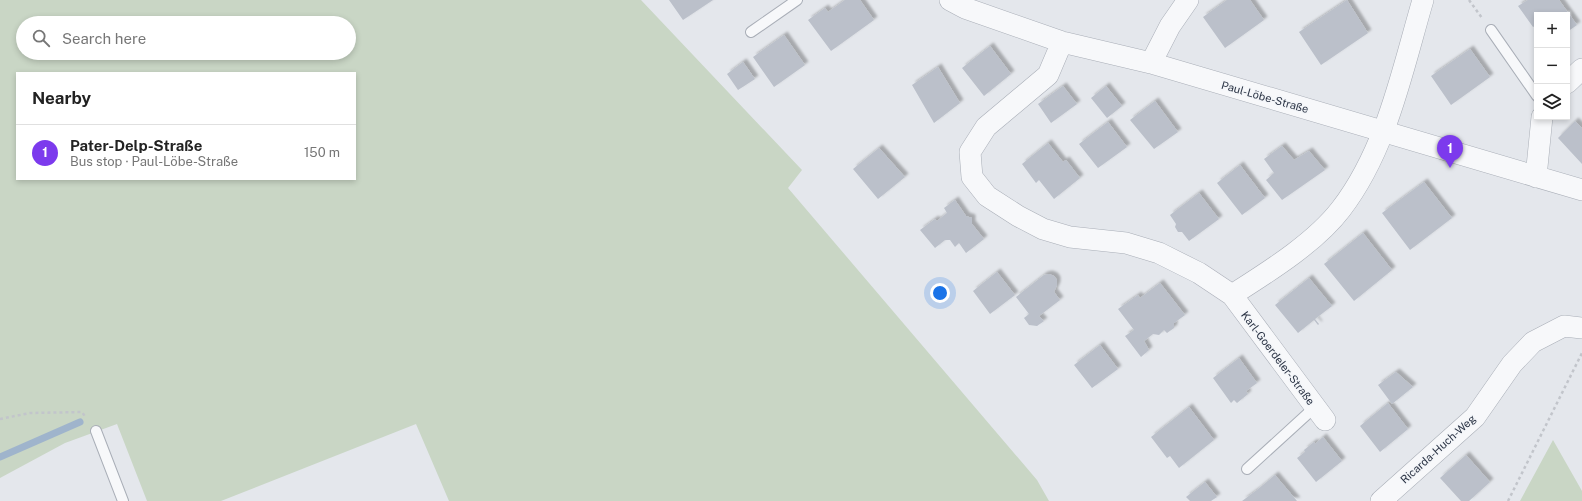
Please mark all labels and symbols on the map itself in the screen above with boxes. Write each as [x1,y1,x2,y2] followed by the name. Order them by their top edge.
[1220,79,1310,115] street label: Paul-Löbe-Straße
[1437,135,1463,168] pin: 1
[930,283,950,303] your location
[1239,309,1317,407] street label: Karl-Goerdeler-Straße
[1398,412,1478,486] street label: Ricarda-Huch-Weg

